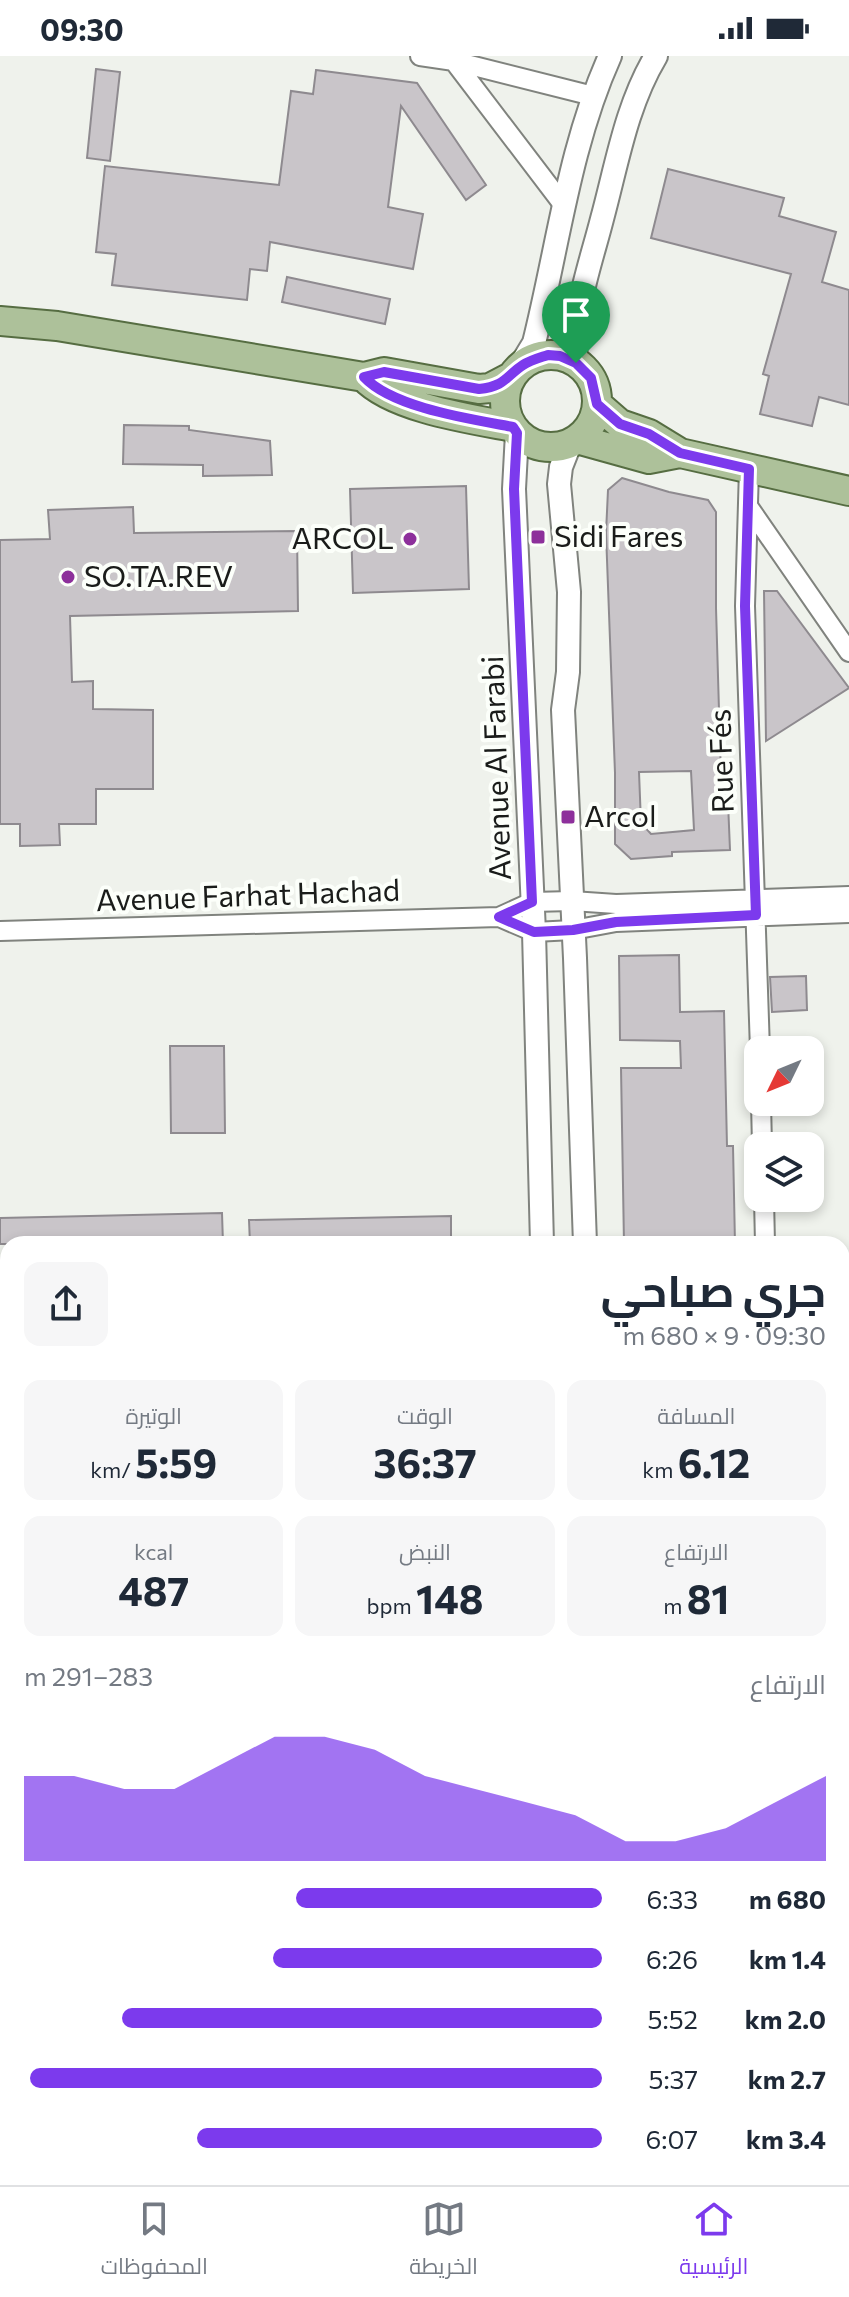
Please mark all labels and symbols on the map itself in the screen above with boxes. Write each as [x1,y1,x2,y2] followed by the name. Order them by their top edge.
[542,281,610,363] pin
[554,516,683,553] place label: Sidi Fares
[291,518,394,555] place label: ARCOL
[529,528,547,546] marker: Sidi Fares
[401,530,419,548] marker: ARCOL
[84,556,233,593] place label: SO.TA.REV
[59,568,77,586] marker: SO.TA.REV
[472,655,517,881] street label: Avenue Al Farabi
[699,708,740,814] street label: Rue Fés
[584,796,657,833] place label: Arcol
[559,808,577,826] marker: Arcol
[95,870,401,917] street label: Avenue Farhat Hachad
[744,1036,824,1116] north arrow

